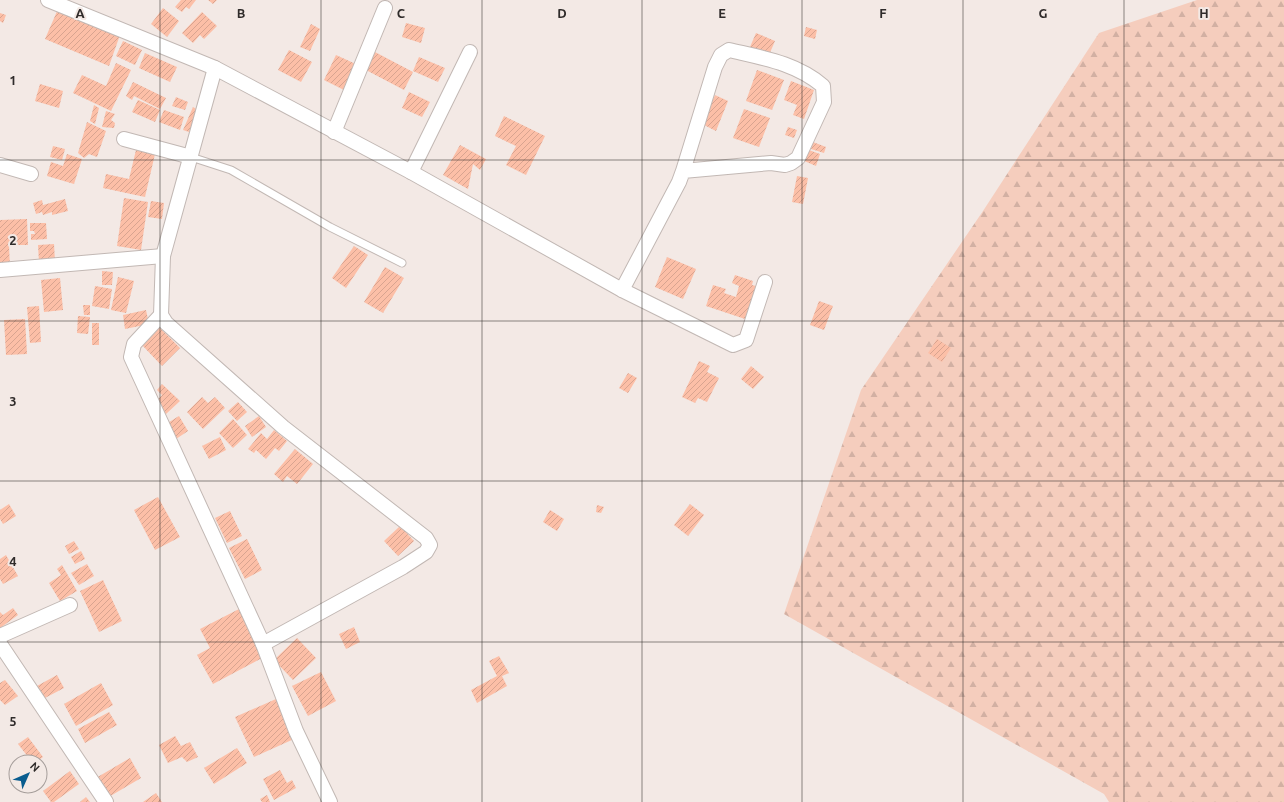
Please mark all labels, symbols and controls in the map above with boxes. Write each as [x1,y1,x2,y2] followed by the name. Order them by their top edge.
[75,6,85,20] text: A
[237,6,246,20] text: B
[397,6,406,20] text: C
[557,6,567,20] text: D
[718,6,726,20] text: E
[879,6,887,20] text: F
[1039,6,1048,20] text: G
[1199,6,1209,20] text: H
[9,73,17,87] text: 1
[9,233,17,247] text: 2
[9,394,17,408] text: 3
[9,554,17,568] text: 4
[9,714,17,728] text: 5
[8,754,48,794] north arrow
[28,760,42,774] text: N

